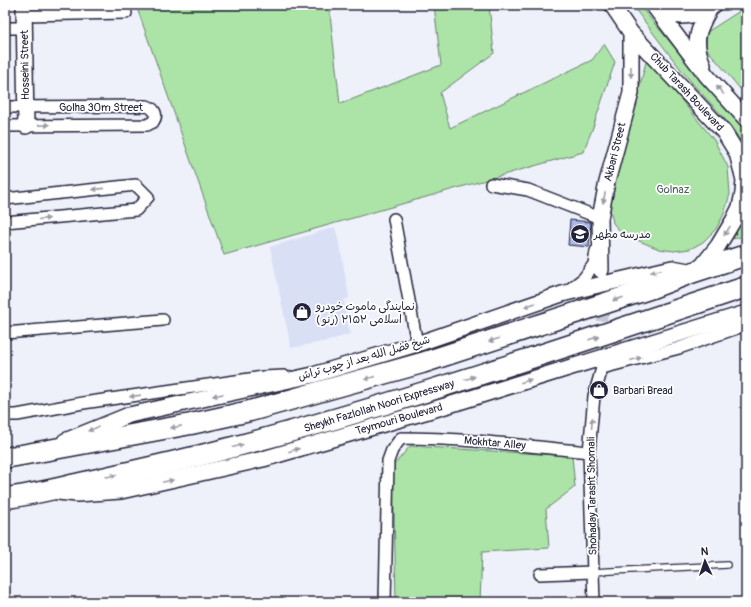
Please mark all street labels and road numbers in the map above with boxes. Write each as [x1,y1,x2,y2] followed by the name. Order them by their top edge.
[18,29,32,100] street label: Hosseini Street
[647,50,727,134] street label: Chub Tarash Boulevard
[59,101,144,114] street label: Golha 30m Street
[601,121,629,183] street label: Akbari Street
[296,333,432,384] street label: شیخ فضل الله بعد از چوب تراش
[302,377,456,435] street label: Sheykh Fazlollah Noori Expressway
[354,400,444,438] street label: Teymouri Boulevard
[464,434,527,452] street label: Mokhtar Alley
[584,437,600,555] street label: Shohaday Tarasht Shomali

